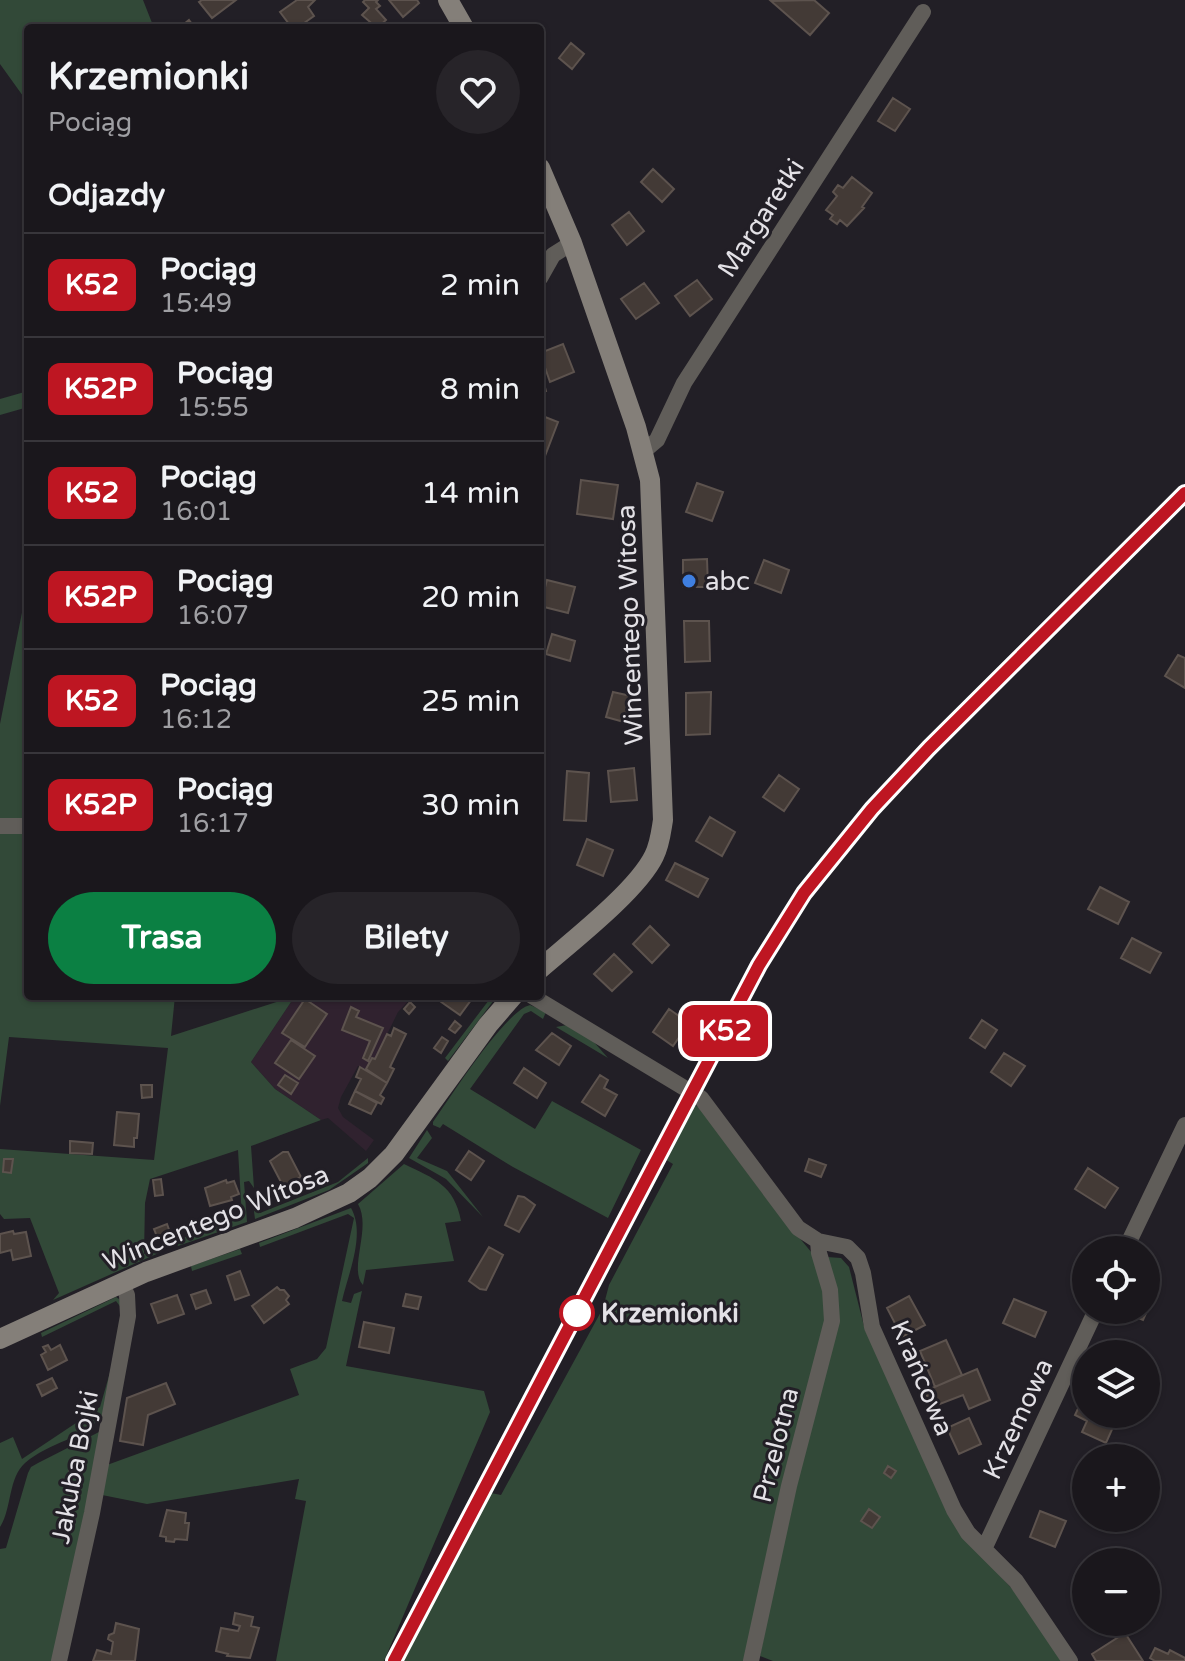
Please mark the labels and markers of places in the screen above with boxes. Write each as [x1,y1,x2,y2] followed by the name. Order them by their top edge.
[705,566,750,597] place label: abc
[680,572,698,590] marker: abc
[560,1296,594,1330] marker: Krzemionki
[601,1298,739,1329] place label: Krzemionki

